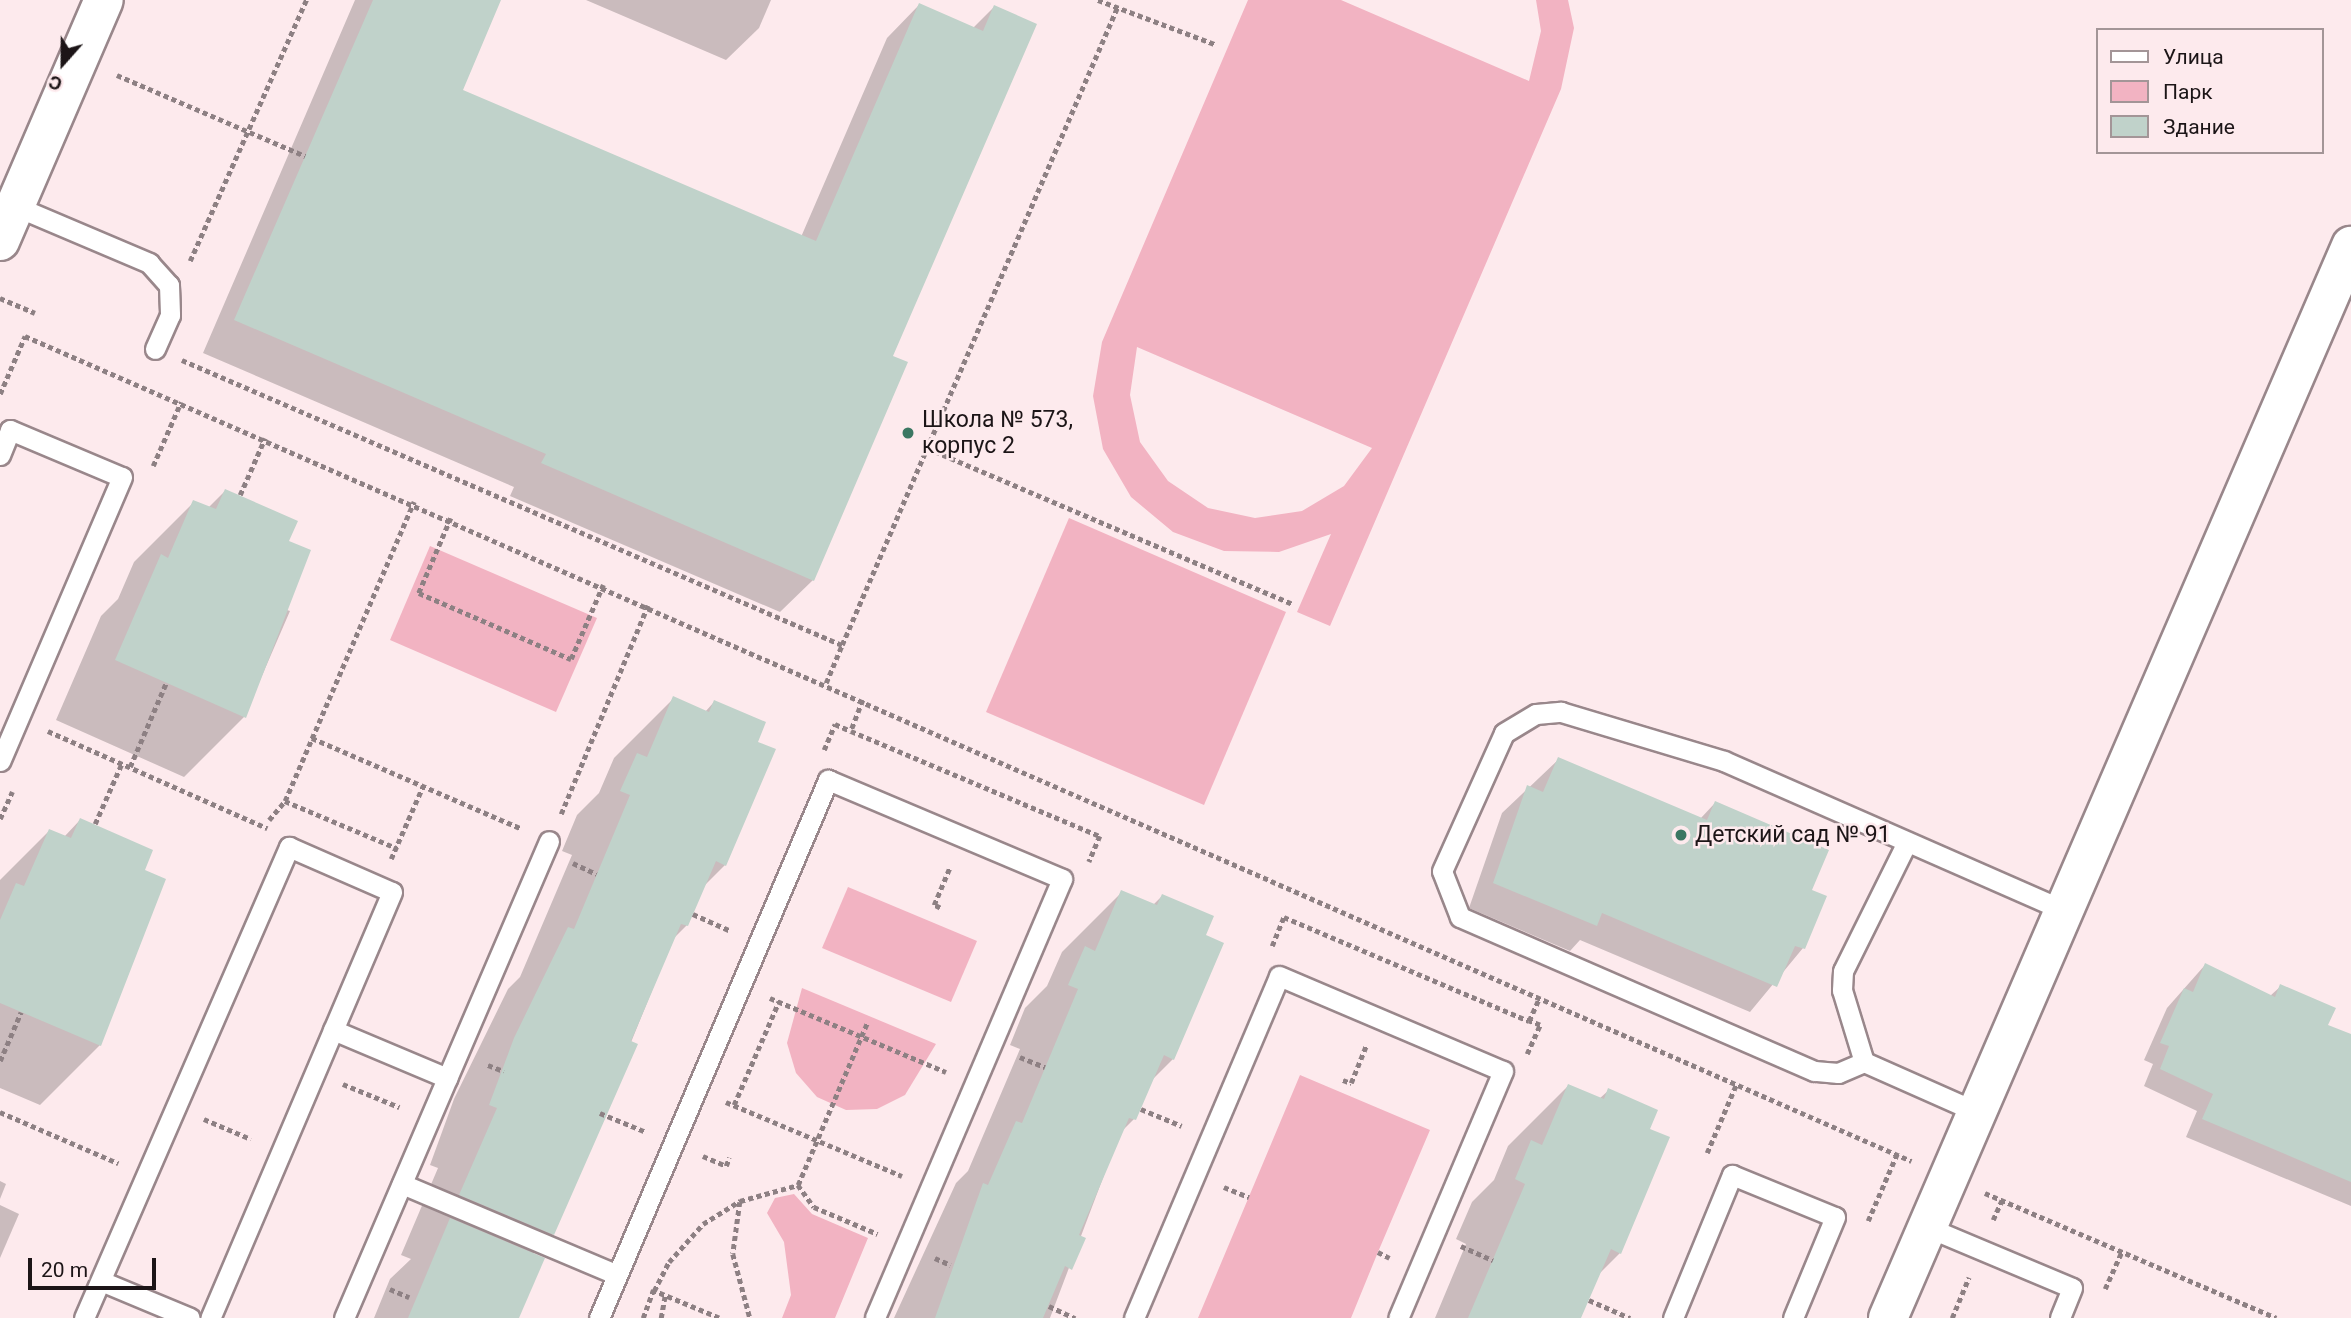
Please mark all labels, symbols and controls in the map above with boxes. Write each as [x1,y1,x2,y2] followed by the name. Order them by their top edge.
[28,28,98,98] north arrow
[2096,28,2323,154] legend
[2163,45,2224,69] text: Улица
[45,70,65,96] text: С
[2163,80,2213,104] text: Парк
[2163,115,2235,139] text: Здание
[922,406,1073,460] place label: Школа № 573, корпус 2
[900,425,916,441] marker: Школа № 573, корпус 2
[1695,821,1891,849] place label: Детский сад № 91
[1673,827,1689,843] marker: Детский сад № 91
[32,1244,159,1288] scale bar
[41,1258,88,1282] text: 20 m

